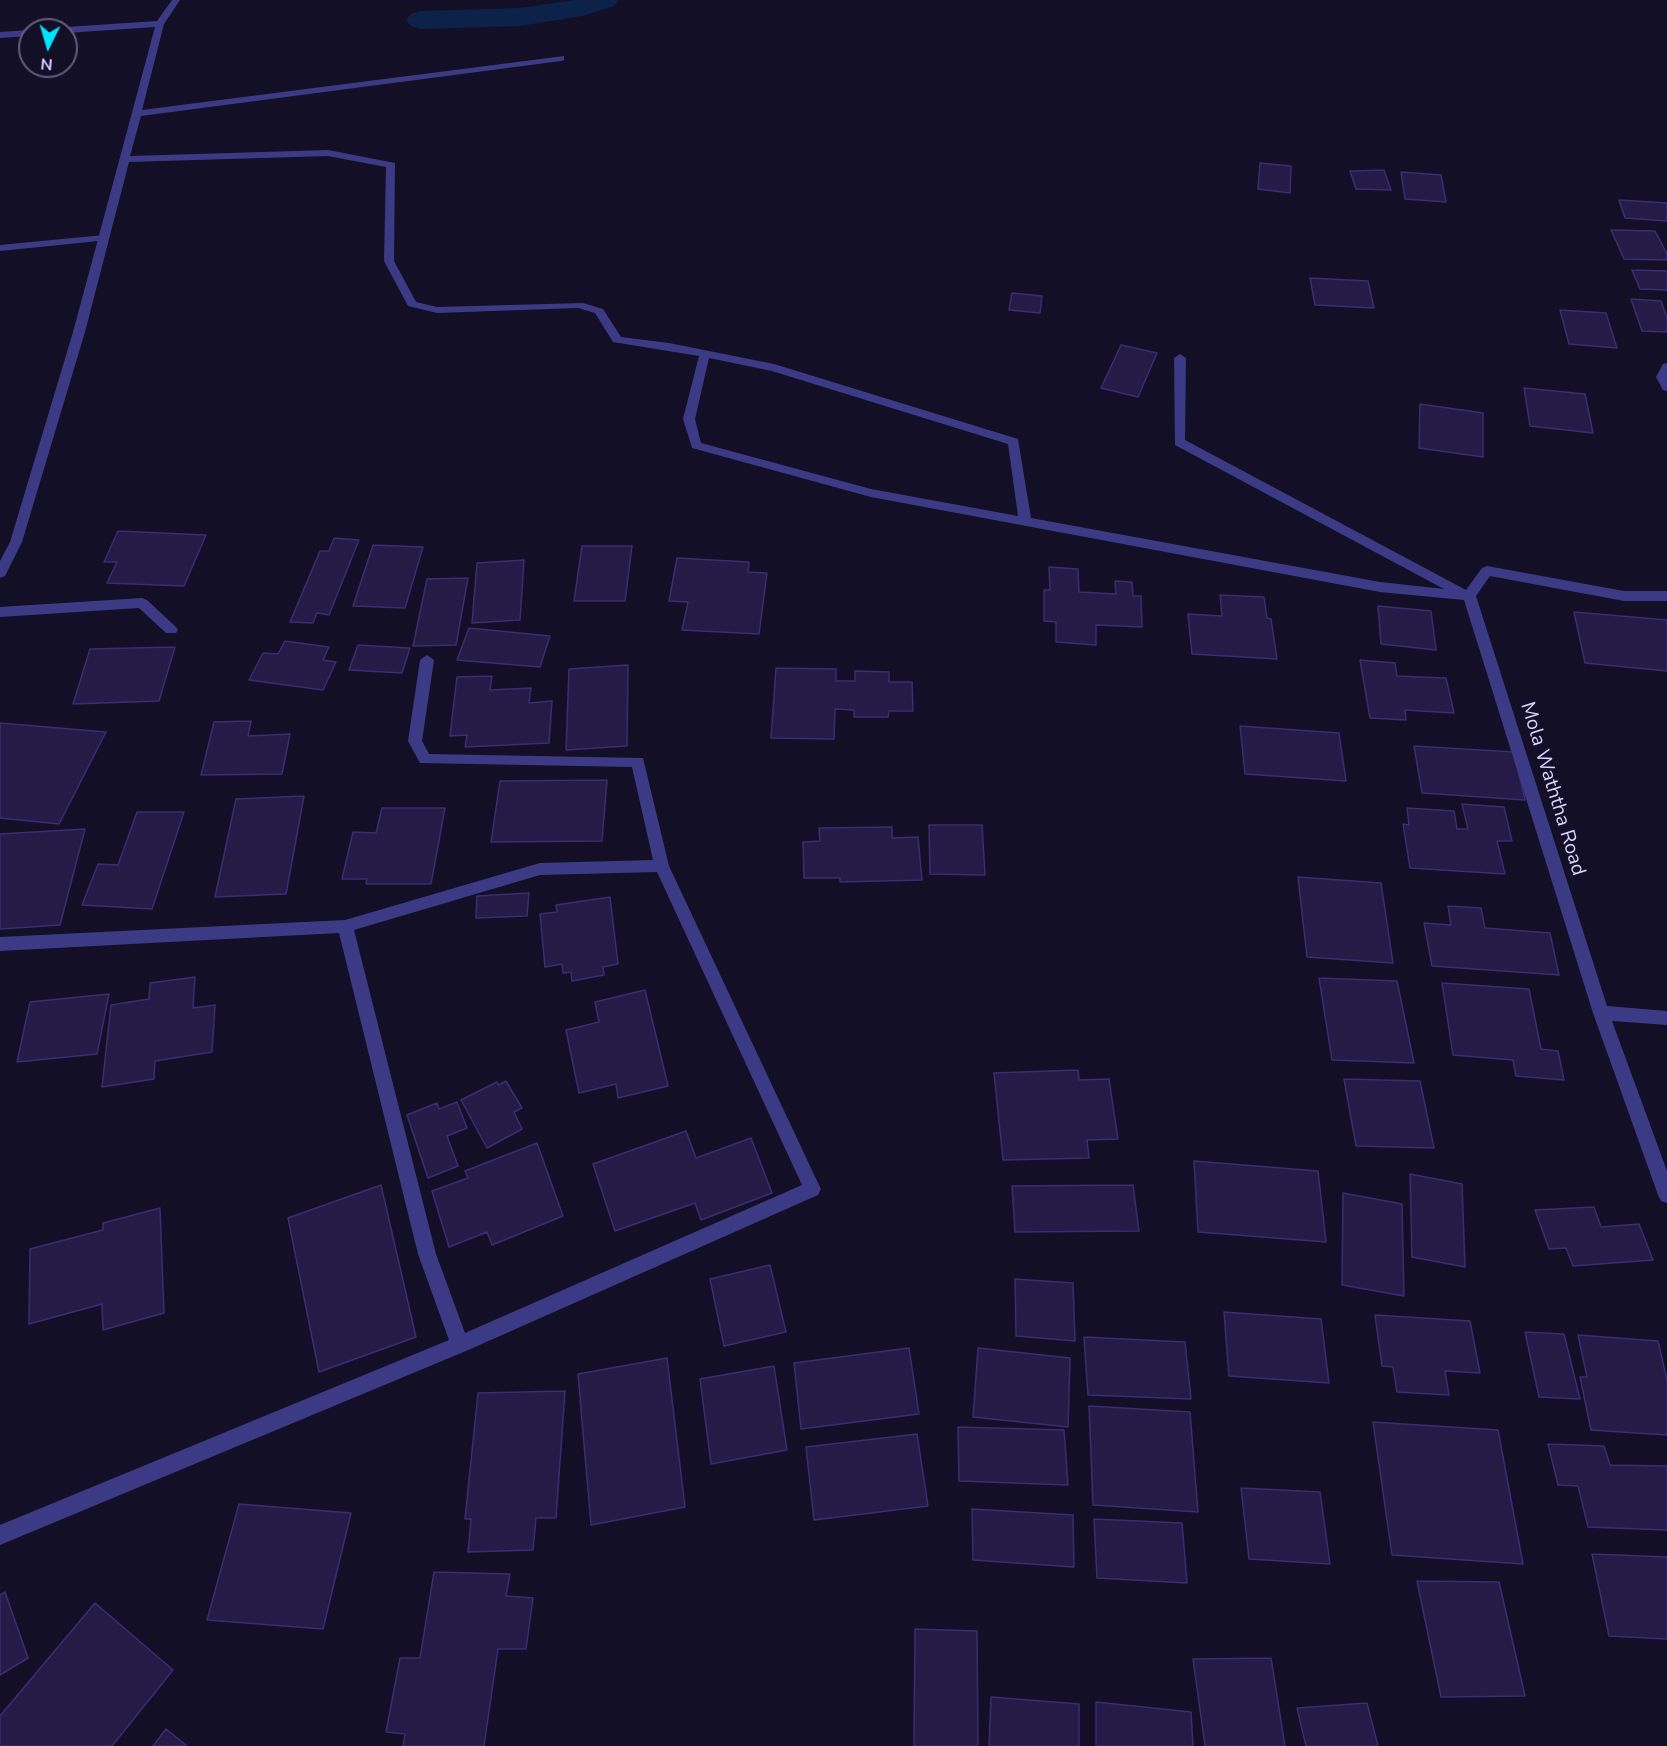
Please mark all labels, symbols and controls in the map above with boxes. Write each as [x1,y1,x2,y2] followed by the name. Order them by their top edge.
[18,18,78,78] north arrow
[40,52,54,75] text: N
[1514,699,1590,879] street label: Mola Waththa Road

